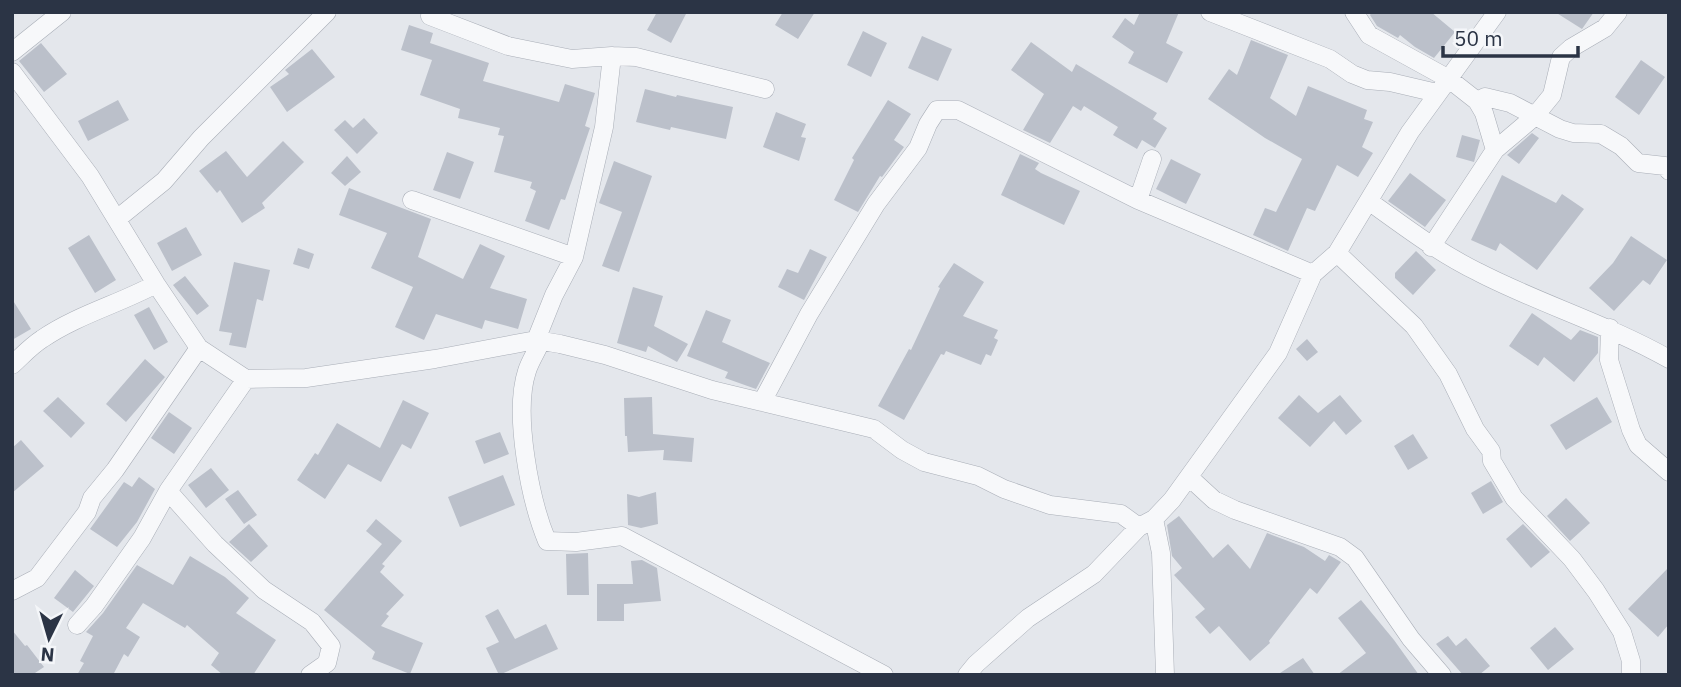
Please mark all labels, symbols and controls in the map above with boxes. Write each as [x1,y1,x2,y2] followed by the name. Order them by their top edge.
[1443,14,1578,58] scale bar
[1454,24,1503,52] text: 50 m
[14,603,84,673] north arrow
[40,642,55,667] text: N

